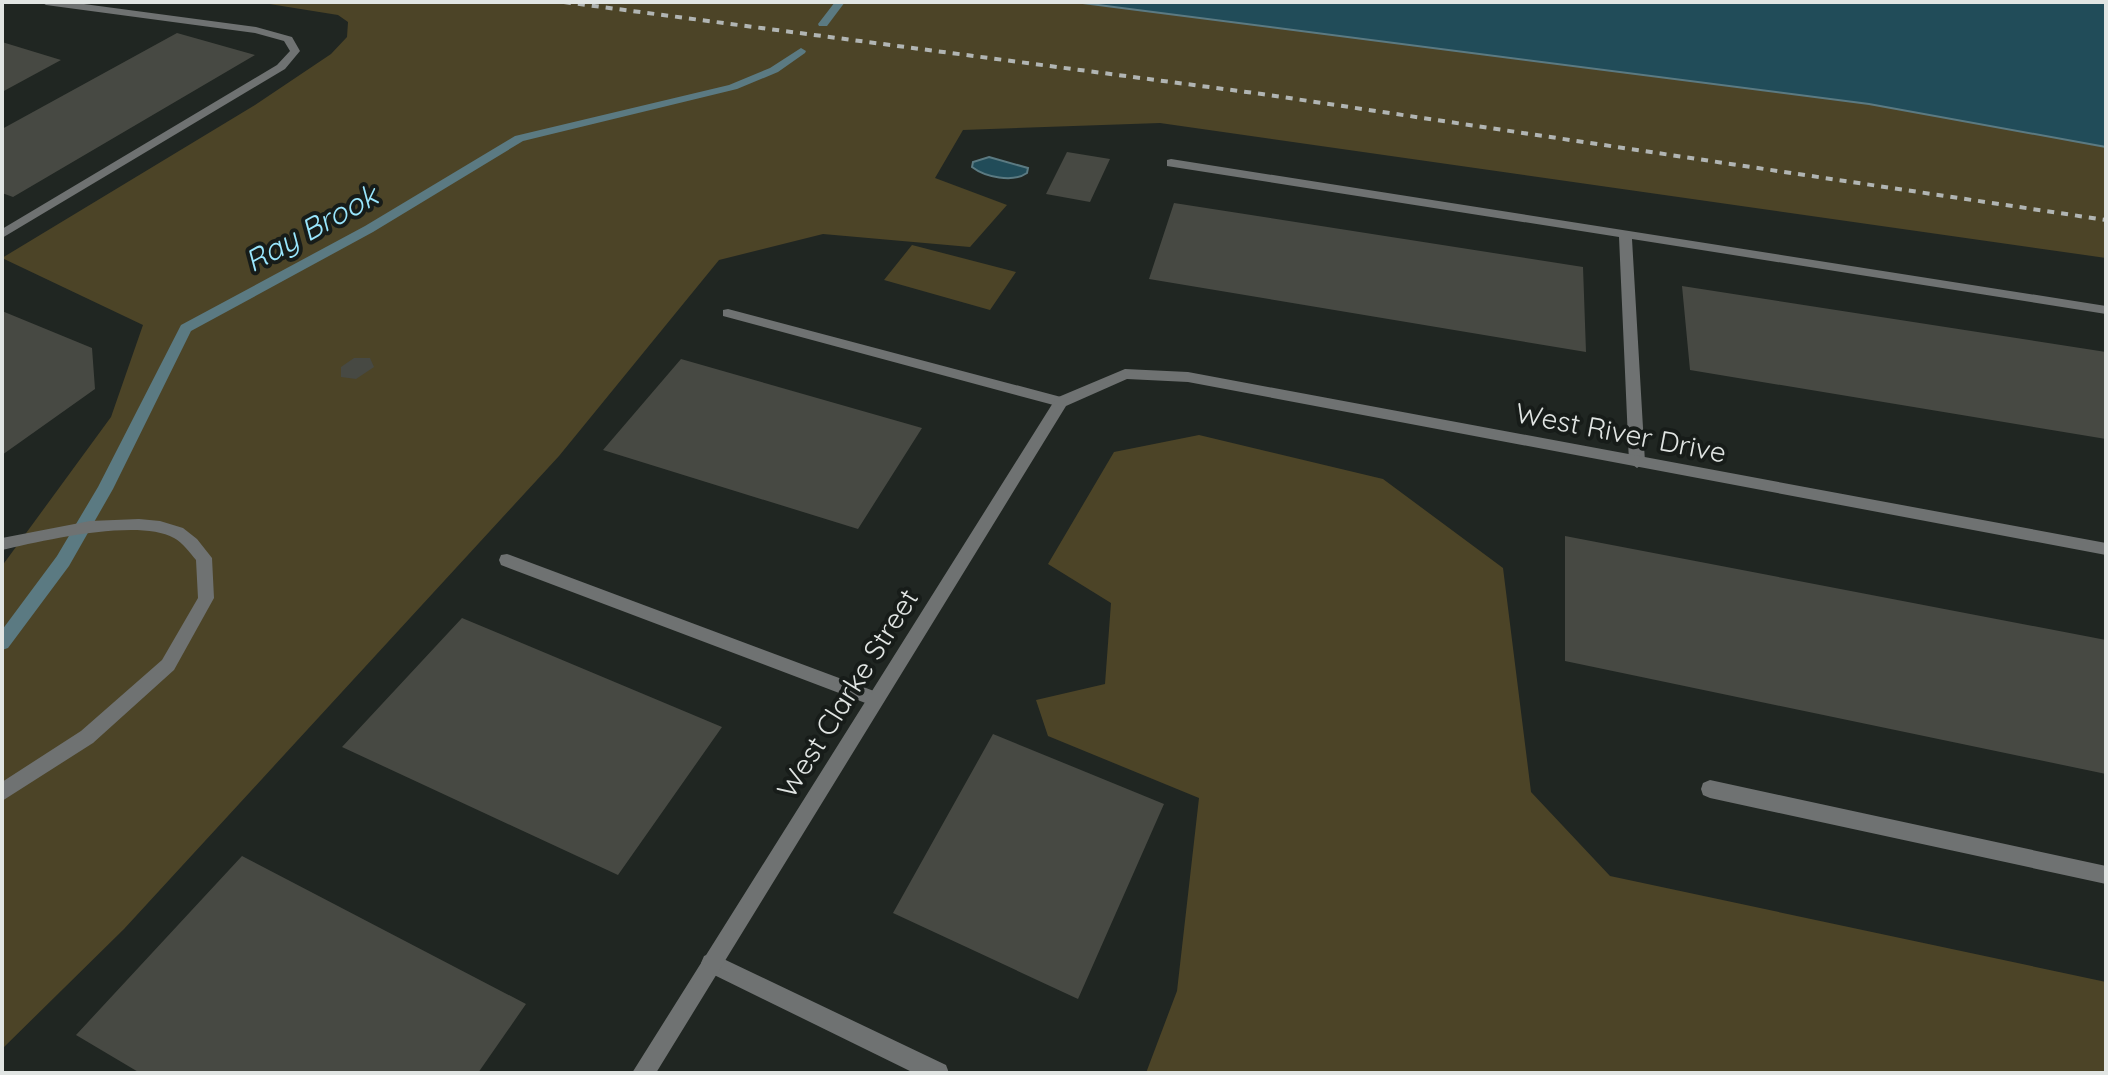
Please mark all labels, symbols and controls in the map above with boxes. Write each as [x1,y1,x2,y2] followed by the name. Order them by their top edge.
[238,174,387,280] water label: Ray Brook
[1513,394,1729,470] street label: West River Drive
[769,582,925,804] street label: West Clarke Street

